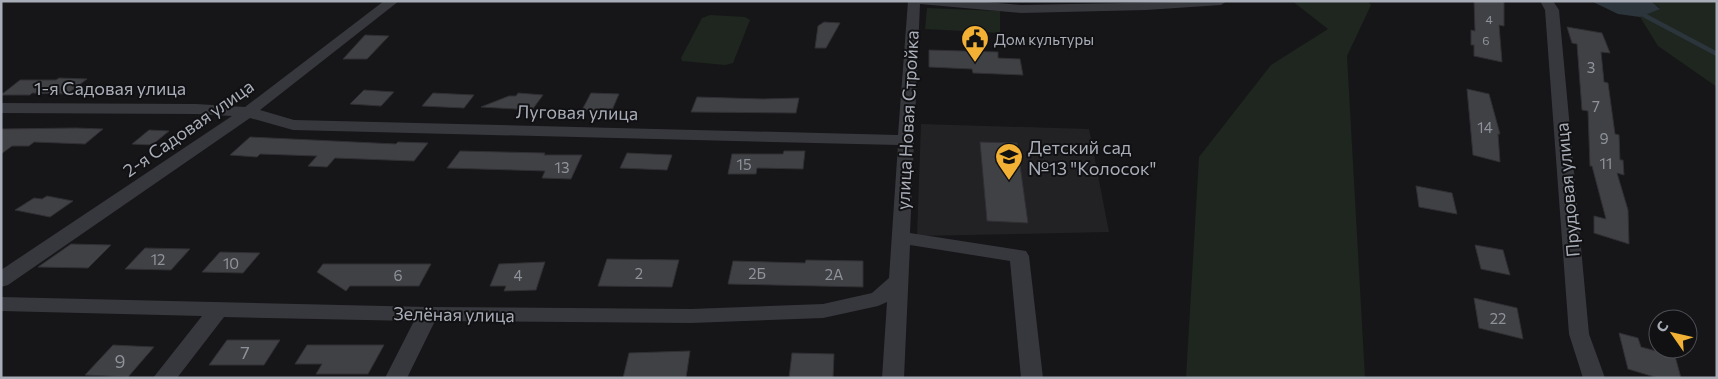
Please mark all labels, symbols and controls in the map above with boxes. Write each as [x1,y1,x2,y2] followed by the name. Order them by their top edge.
[1485,12,1493,26] house number: 4
[960,24,990,63] public building icon: Дом культуры
[891,30,923,210] street label: улица Новая Стройка
[994,30,1094,48] place label: Дом культуры
[1482,33,1490,47] house number: 6
[1587,58,1595,76] house number: 3
[118,75,258,181] street label: 2-я Садовая улица
[34,77,186,99] street label: 1-я Садовая улица
[1592,97,1600,115] house number: 7
[516,100,638,124] street label: Луговая улица
[1477,118,1493,136] house number: 14
[1550,122,1584,258] street label: Прудовая улица
[1599,129,1609,147] house number: 9
[1028,136,1156,179] place label: Детский сад №13 "Колосок"
[994,142,1024,181] school or university icon: Детский сад №13 "Колосок"
[1600,154,1612,172] house number: 11
[736,155,752,173] house number: 15
[555,158,569,176] house number: 13
[151,250,165,268] house number: 12
[223,254,239,272] house number: 10
[635,264,643,282] house number: 2
[748,264,766,282] house number: 2Б
[825,265,843,283] house number: 2А
[393,266,403,284] house number: 6
[514,266,523,284] house number: 4
[393,302,515,326] street label: Зелёная улица
[1490,309,1506,327] house number: 22
[1648,309,1698,359] north arrow
[1652,318,1672,335] text: С
[240,341,250,363] house number: 7
[115,350,125,372] house number: 9

